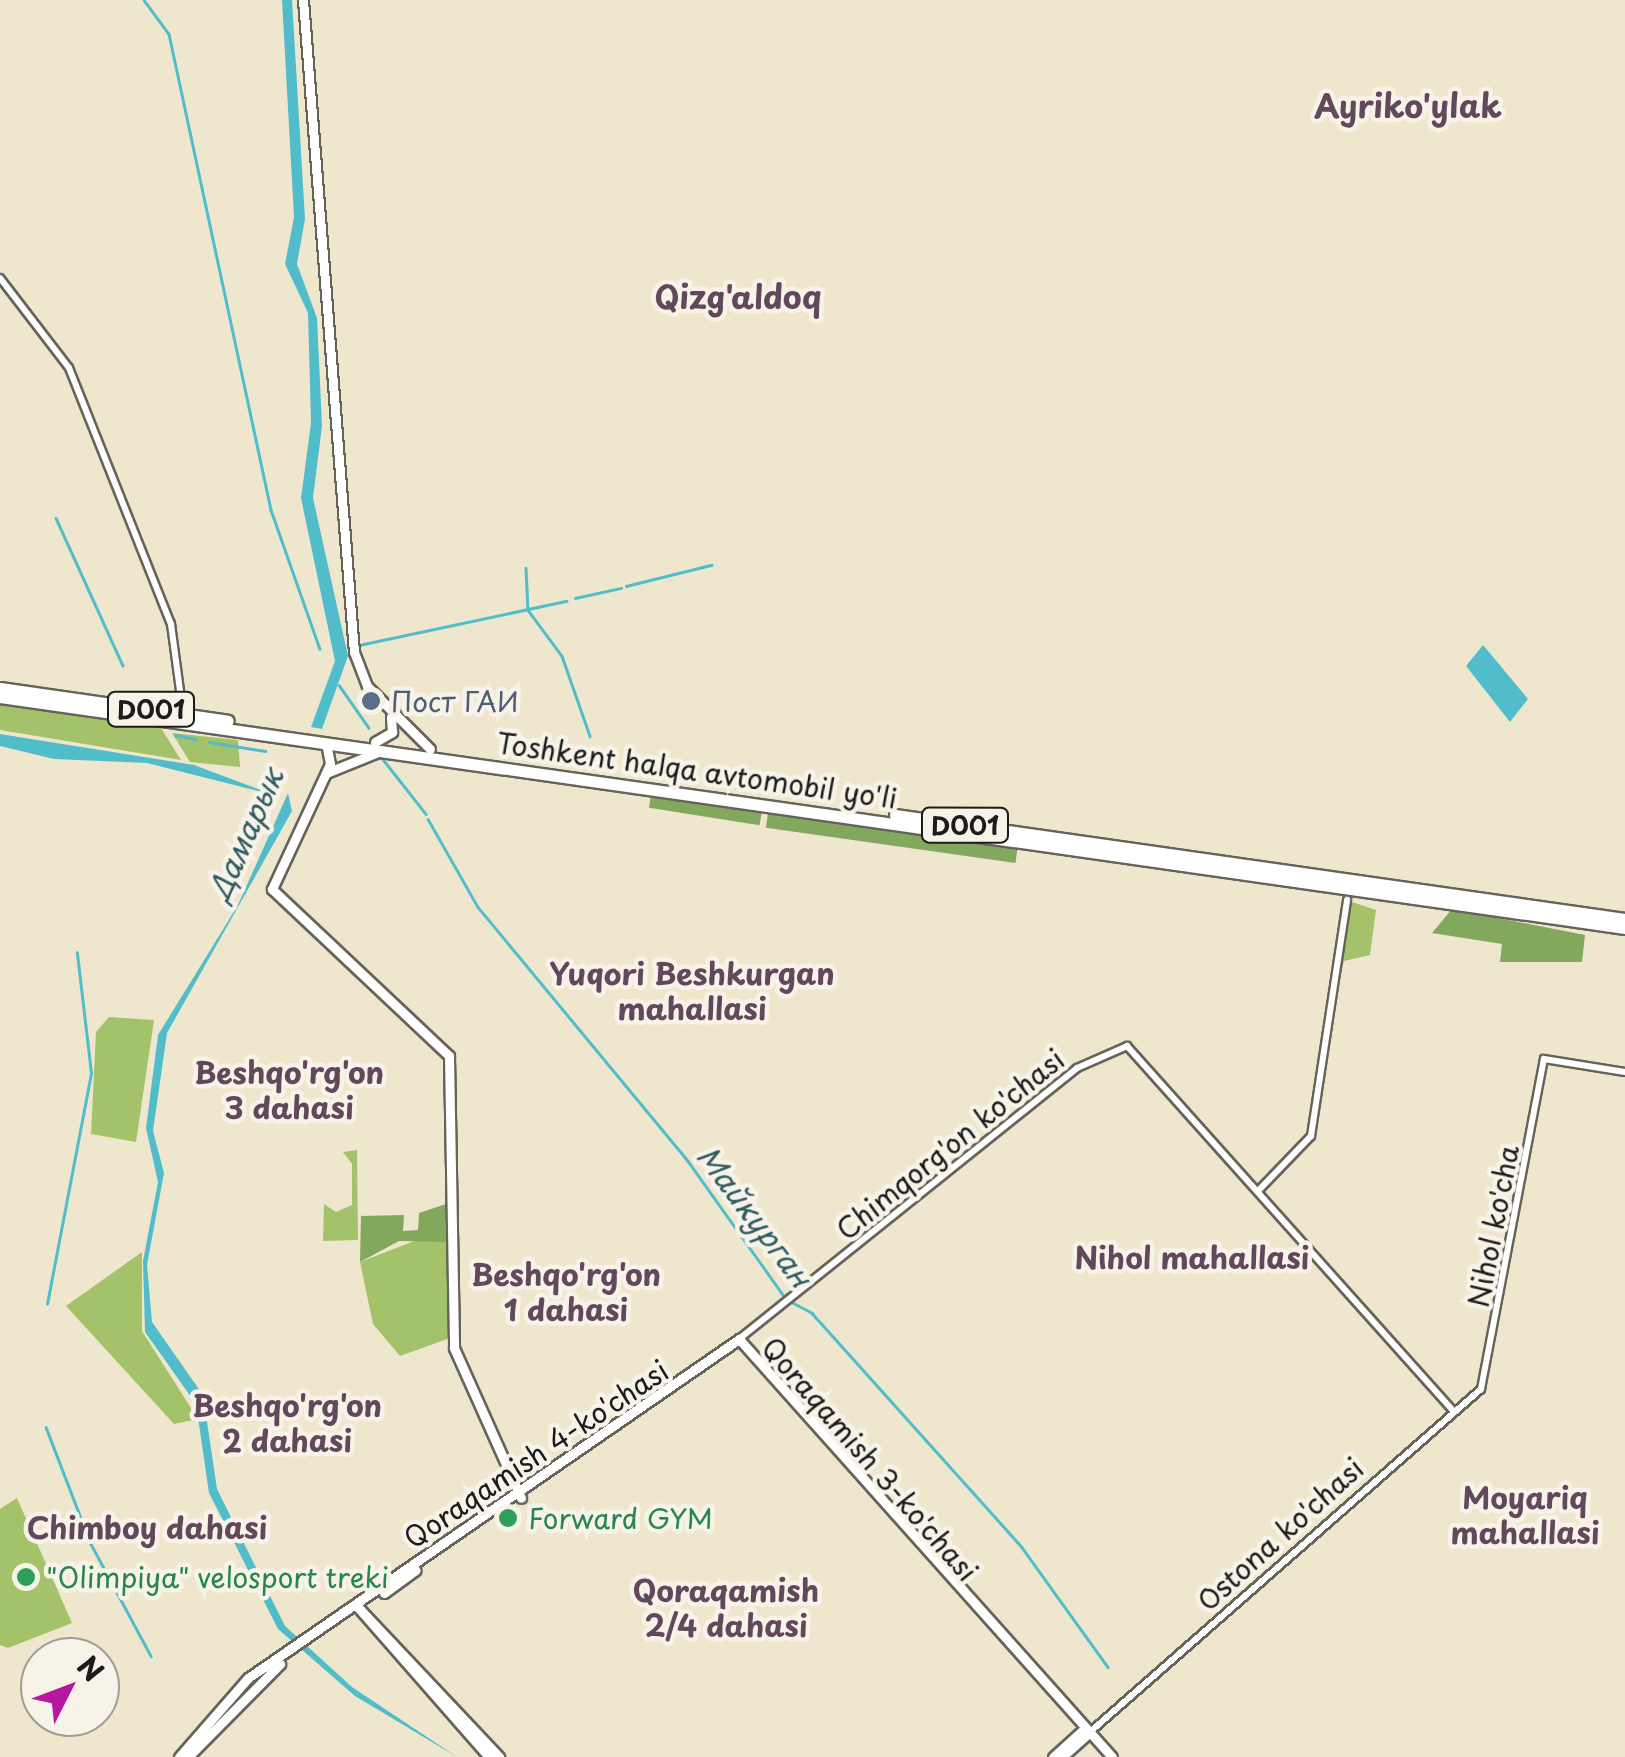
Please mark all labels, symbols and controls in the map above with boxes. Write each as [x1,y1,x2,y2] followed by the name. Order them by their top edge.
[1314,86,1502,124] district label: Ayriko'ylak
[654,277,822,315] district label: Qizg'aldoq
[391,684,520,718] place label: Пост ГАИ
[106,689,196,729] road number: D001
[360,690,382,712] marker: Пост ГАИ
[493,725,901,815] street label: Toshkent halqa avtomobil yo'li
[200,763,290,905] water label: Дамарык
[920,805,1010,845] road number: D001
[549,955,835,1026] district label: Yuqori Beshkurgan mahallasi
[829,1042,1071,1246] street label: Chimqorg'on ko'chasi
[194,1054,384,1124] district label: Beshqo'rg'on 3 dahasi
[690,1138,820,1294] water label: Майкурган
[1461,1142,1525,1310] street label: Nihol ko'cha
[1074,1239,1310,1275] district label: Nihol mahallasi
[471,1256,661,1326] district label: Beshqo'rg'on 1 dahasi
[755,1331,985,1587] street label: Qoraqamish 3-ko'chasi
[398,1353,674,1555] street label: Qoraqamish 4-ko'chasi
[192,1387,382,1458] district label: Beshqo'rg'on 2 dahasi
[1191,1451,1369,1617] street label: Ostona ko'chasi
[1450,1479,1600,1550] district label: Moyariq mahallasi
[528,1501,715,1535] place label: Forward GYM
[497,1507,519,1529] marker: Forward GYM
[26,1509,268,1545] district label: Chimboy dahasi
[46,1560,391,1594] place label: "Olimpiya" velosport treki
[15,1566,37,1588] marker: "Olimpiya" velosport treki
[633,1572,819,1642] district label: Qoraqamish 2/4 dahasi
[20,1637,120,1737] north arrow
[68,1645,115,1691] text: N

